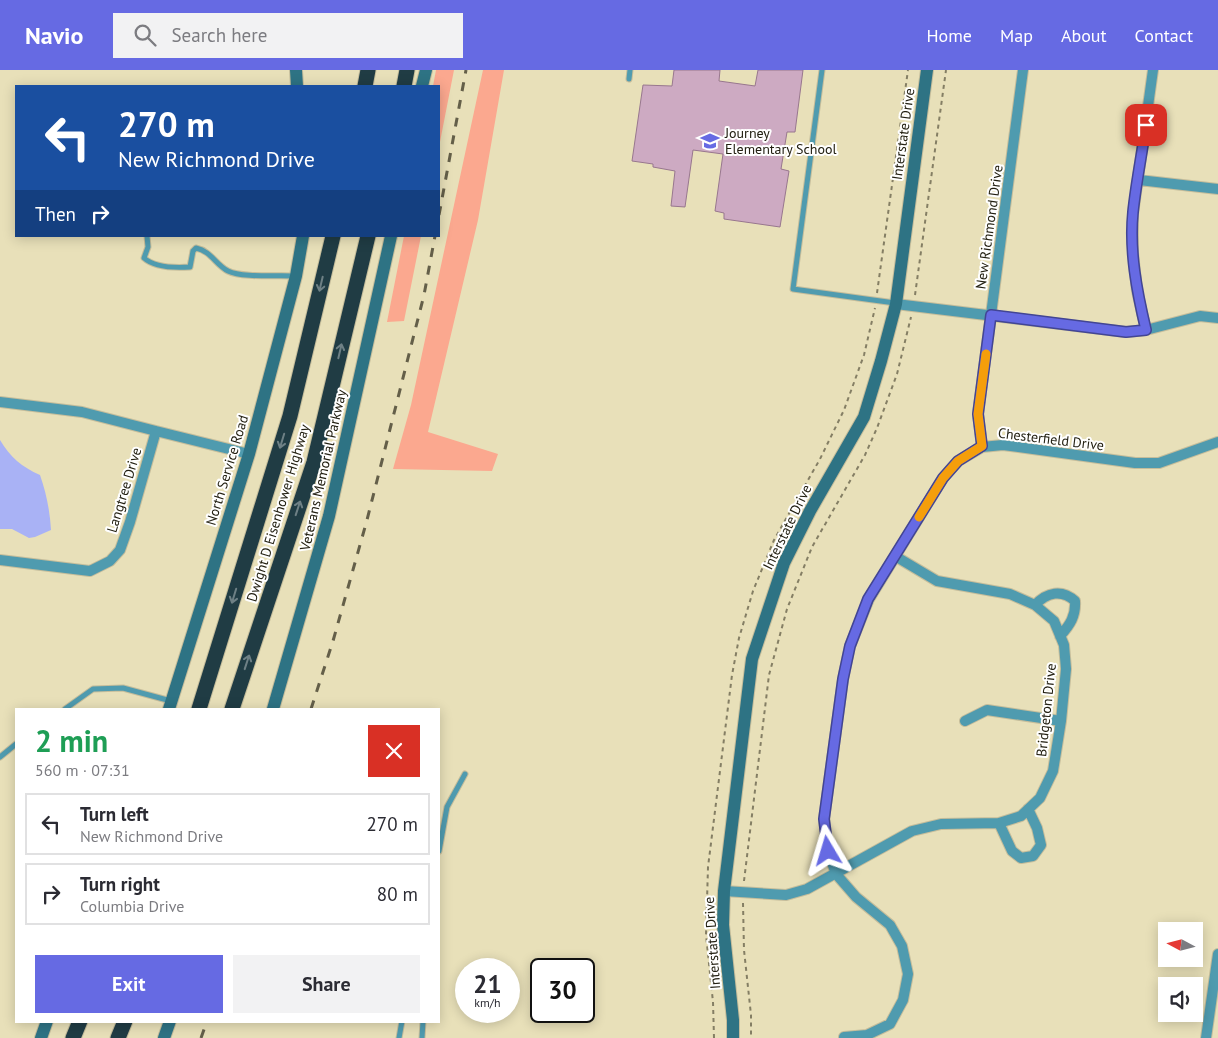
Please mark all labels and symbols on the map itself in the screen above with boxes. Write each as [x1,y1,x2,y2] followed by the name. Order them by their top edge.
[888,87,918,181] street label: Interstate Drive
[1125,104,1167,146] pin
[724,124,837,158] place label: Journey Elementary School
[699,130,721,152] school or university icon: Journey Elementary School
[971,164,1007,290] street label: New Richmond Drive
[316,275,325,291] one-way arrow
[336,344,345,360] one-way arrow
[295,387,350,553] street label: Veterans Memorial Parkway
[202,413,252,527] street label: North Service Road
[242,422,314,604] street label: Dwight D Eisenhower Highway
[997,424,1105,454] street label: Chesterfield Drive
[277,433,287,449] one-way arrow
[103,445,145,535] street label: Langtree Drive
[759,481,815,573] street label: Interstate Drive
[294,501,304,517] one-way arrow
[229,588,238,604] one-way arrow
[243,655,252,671] one-way arrow
[1032,662,1060,758] street label: Bridgeton Drive
[801,824,853,876] position arrow
[700,896,724,990] street label: Interstate Drive
[1158,922,1202,968] north arrow
[530,958,595,1023] speed limit sign: 30

